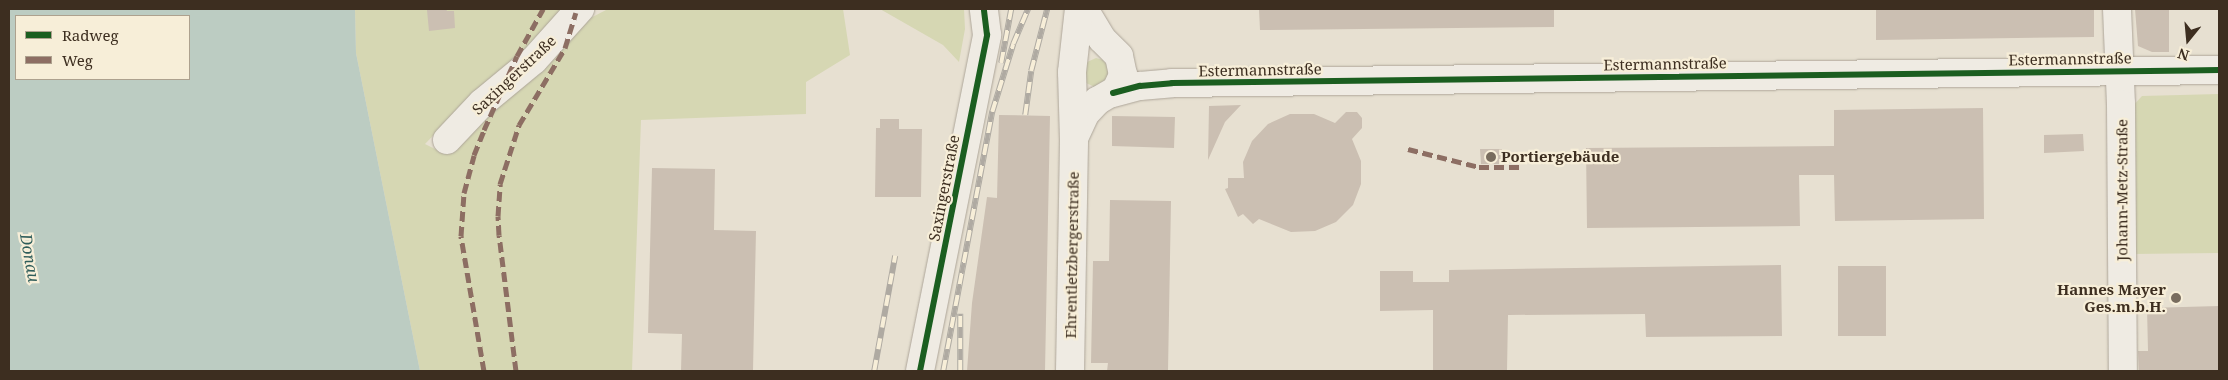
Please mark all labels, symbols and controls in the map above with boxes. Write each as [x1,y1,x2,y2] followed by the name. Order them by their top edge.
[15,15,190,80] legend
[2163,15,2213,65] north arrow
[62,25,119,45] text: Radweg
[468,32,560,118] street label: Saxingerstraße
[2175,44,2192,66] text: N
[2008,49,2132,69] street label: Estermannstraße
[62,50,93,70] text: Weg
[1603,54,1727,74] street label: Estermannstraße
[1198,60,1322,80] street label: Estermannstraße
[2113,119,2131,261] street label: Johann-Metz-Straße
[925,133,963,243] street label: Saxingerstraße
[1501,148,1619,166] place label: Portiergebäude
[1485,151,1497,163] marker: Portiergebäude
[1062,171,1082,339] street label: Ehrentletzbergerstraße
[16,232,44,284] water label: Donau
[2057,280,2166,315] place label: Hannes Mayer Ges.m.b.H.
[2170,292,2182,304] marker: Hannes Mayer Ges.m.b.H.

